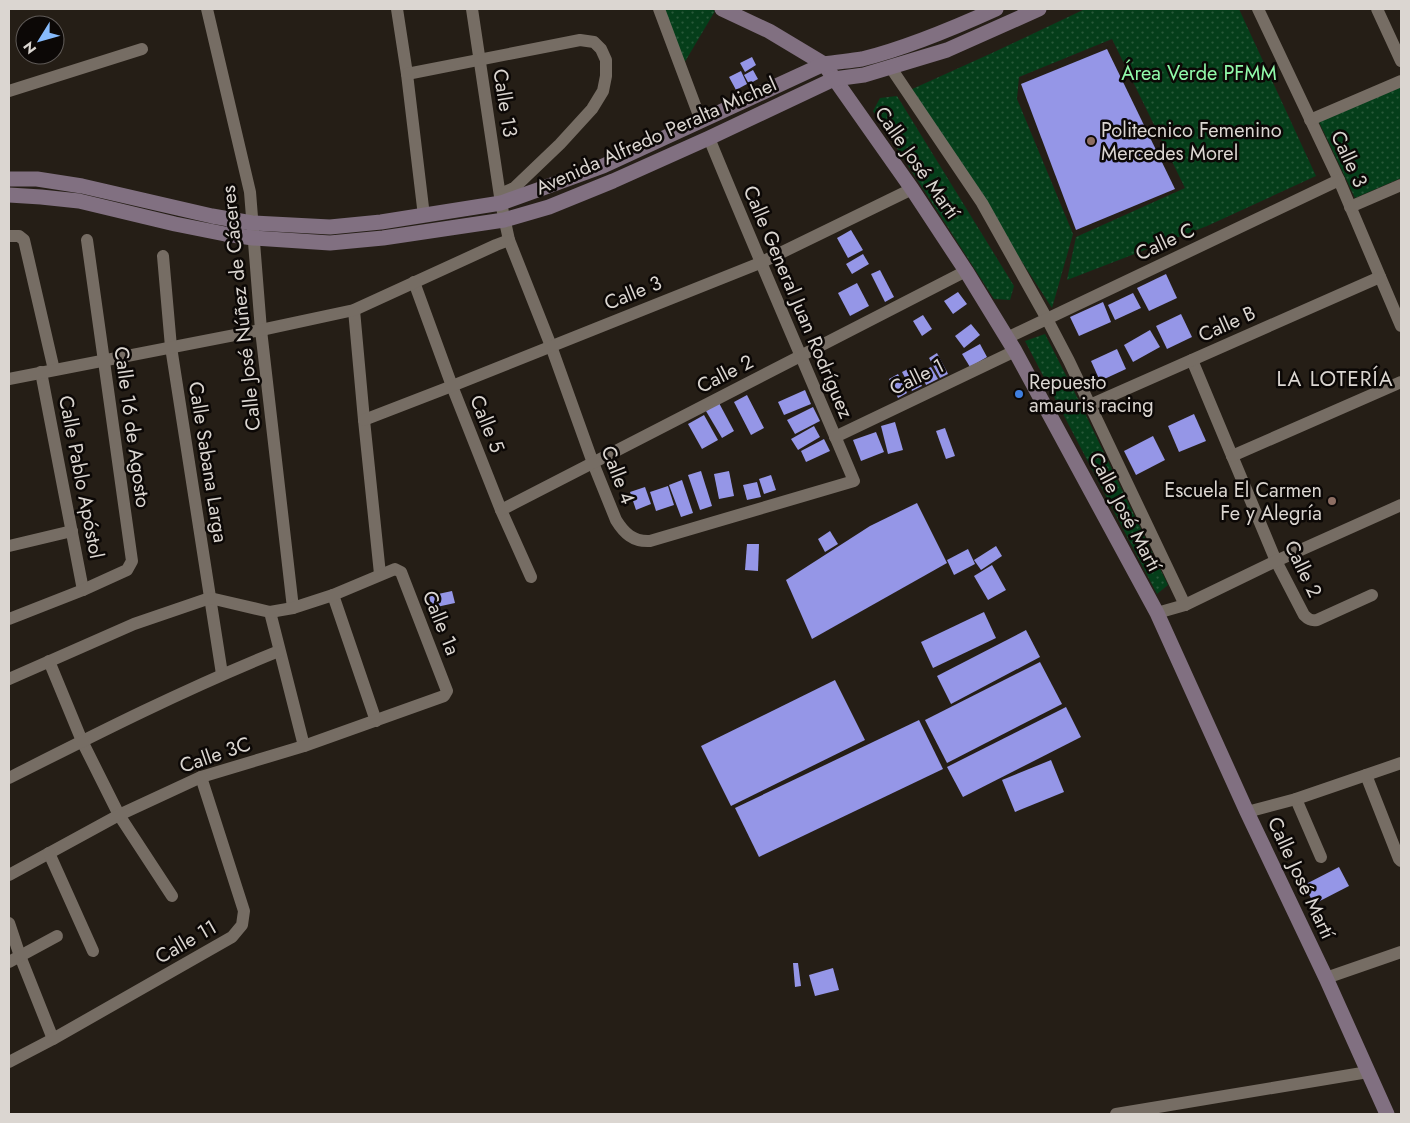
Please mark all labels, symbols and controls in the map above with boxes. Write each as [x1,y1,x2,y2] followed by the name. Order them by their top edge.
[15,15,65,65] north arrow
[18,37,41,58] text: N
[1121,59,1277,88] park label: Área Verde PFMM
[485,67,525,139] street label: Calle 13
[531,70,781,202] street label: Avenida Alfredo Peralta Michel
[867,101,967,226] street label: Calle José Martí
[1101,116,1282,168] place label: Politecnico Femenino Mercedes Morel
[1323,126,1375,192] street label: Calle 3
[1085,135,1097,147] marker: Politecnico Femenino Mercedes Morel
[736,181,860,423] street label: Calle General Juan Rodríguez
[214,184,268,432] street label: Calle José Núñez de Cáceres
[1131,216,1199,268] street label: Calle C
[600,268,666,318] street label: Calle 3
[1194,299,1260,349] street label: Calle B
[106,345,158,509] street label: Calle 16 de Agosto
[692,347,758,401] street label: Calle 2
[885,351,949,403] street label: Calle 1
[1276,364,1394,394] district label: LA LOTERÍA
[1029,368,1154,420] place label: Repuesto amauris racing
[181,379,235,545] street label: Calle Sabana Larga
[1013,388,1025,400] marker: Repuesto amauris racing
[462,391,512,457] street label: Calle 5
[51,393,111,561] street label: Calle Pablo Apóstol
[594,442,642,509] street label: Calle 4
[1081,447,1169,578] street label: Calle José Martí
[1164,476,1322,528] place label: Escuela El Carmen Fe y Alegría
[1326,495,1338,507] marker: Escuela El Carmen Fe y Alegría
[1277,536,1329,602] street label: Calle 2
[415,586,467,660] street label: Calle 1a
[176,729,254,781] street label: Calle 3C
[1260,812,1342,944] street label: Calle José Martí
[150,913,222,971] street label: Calle 11

